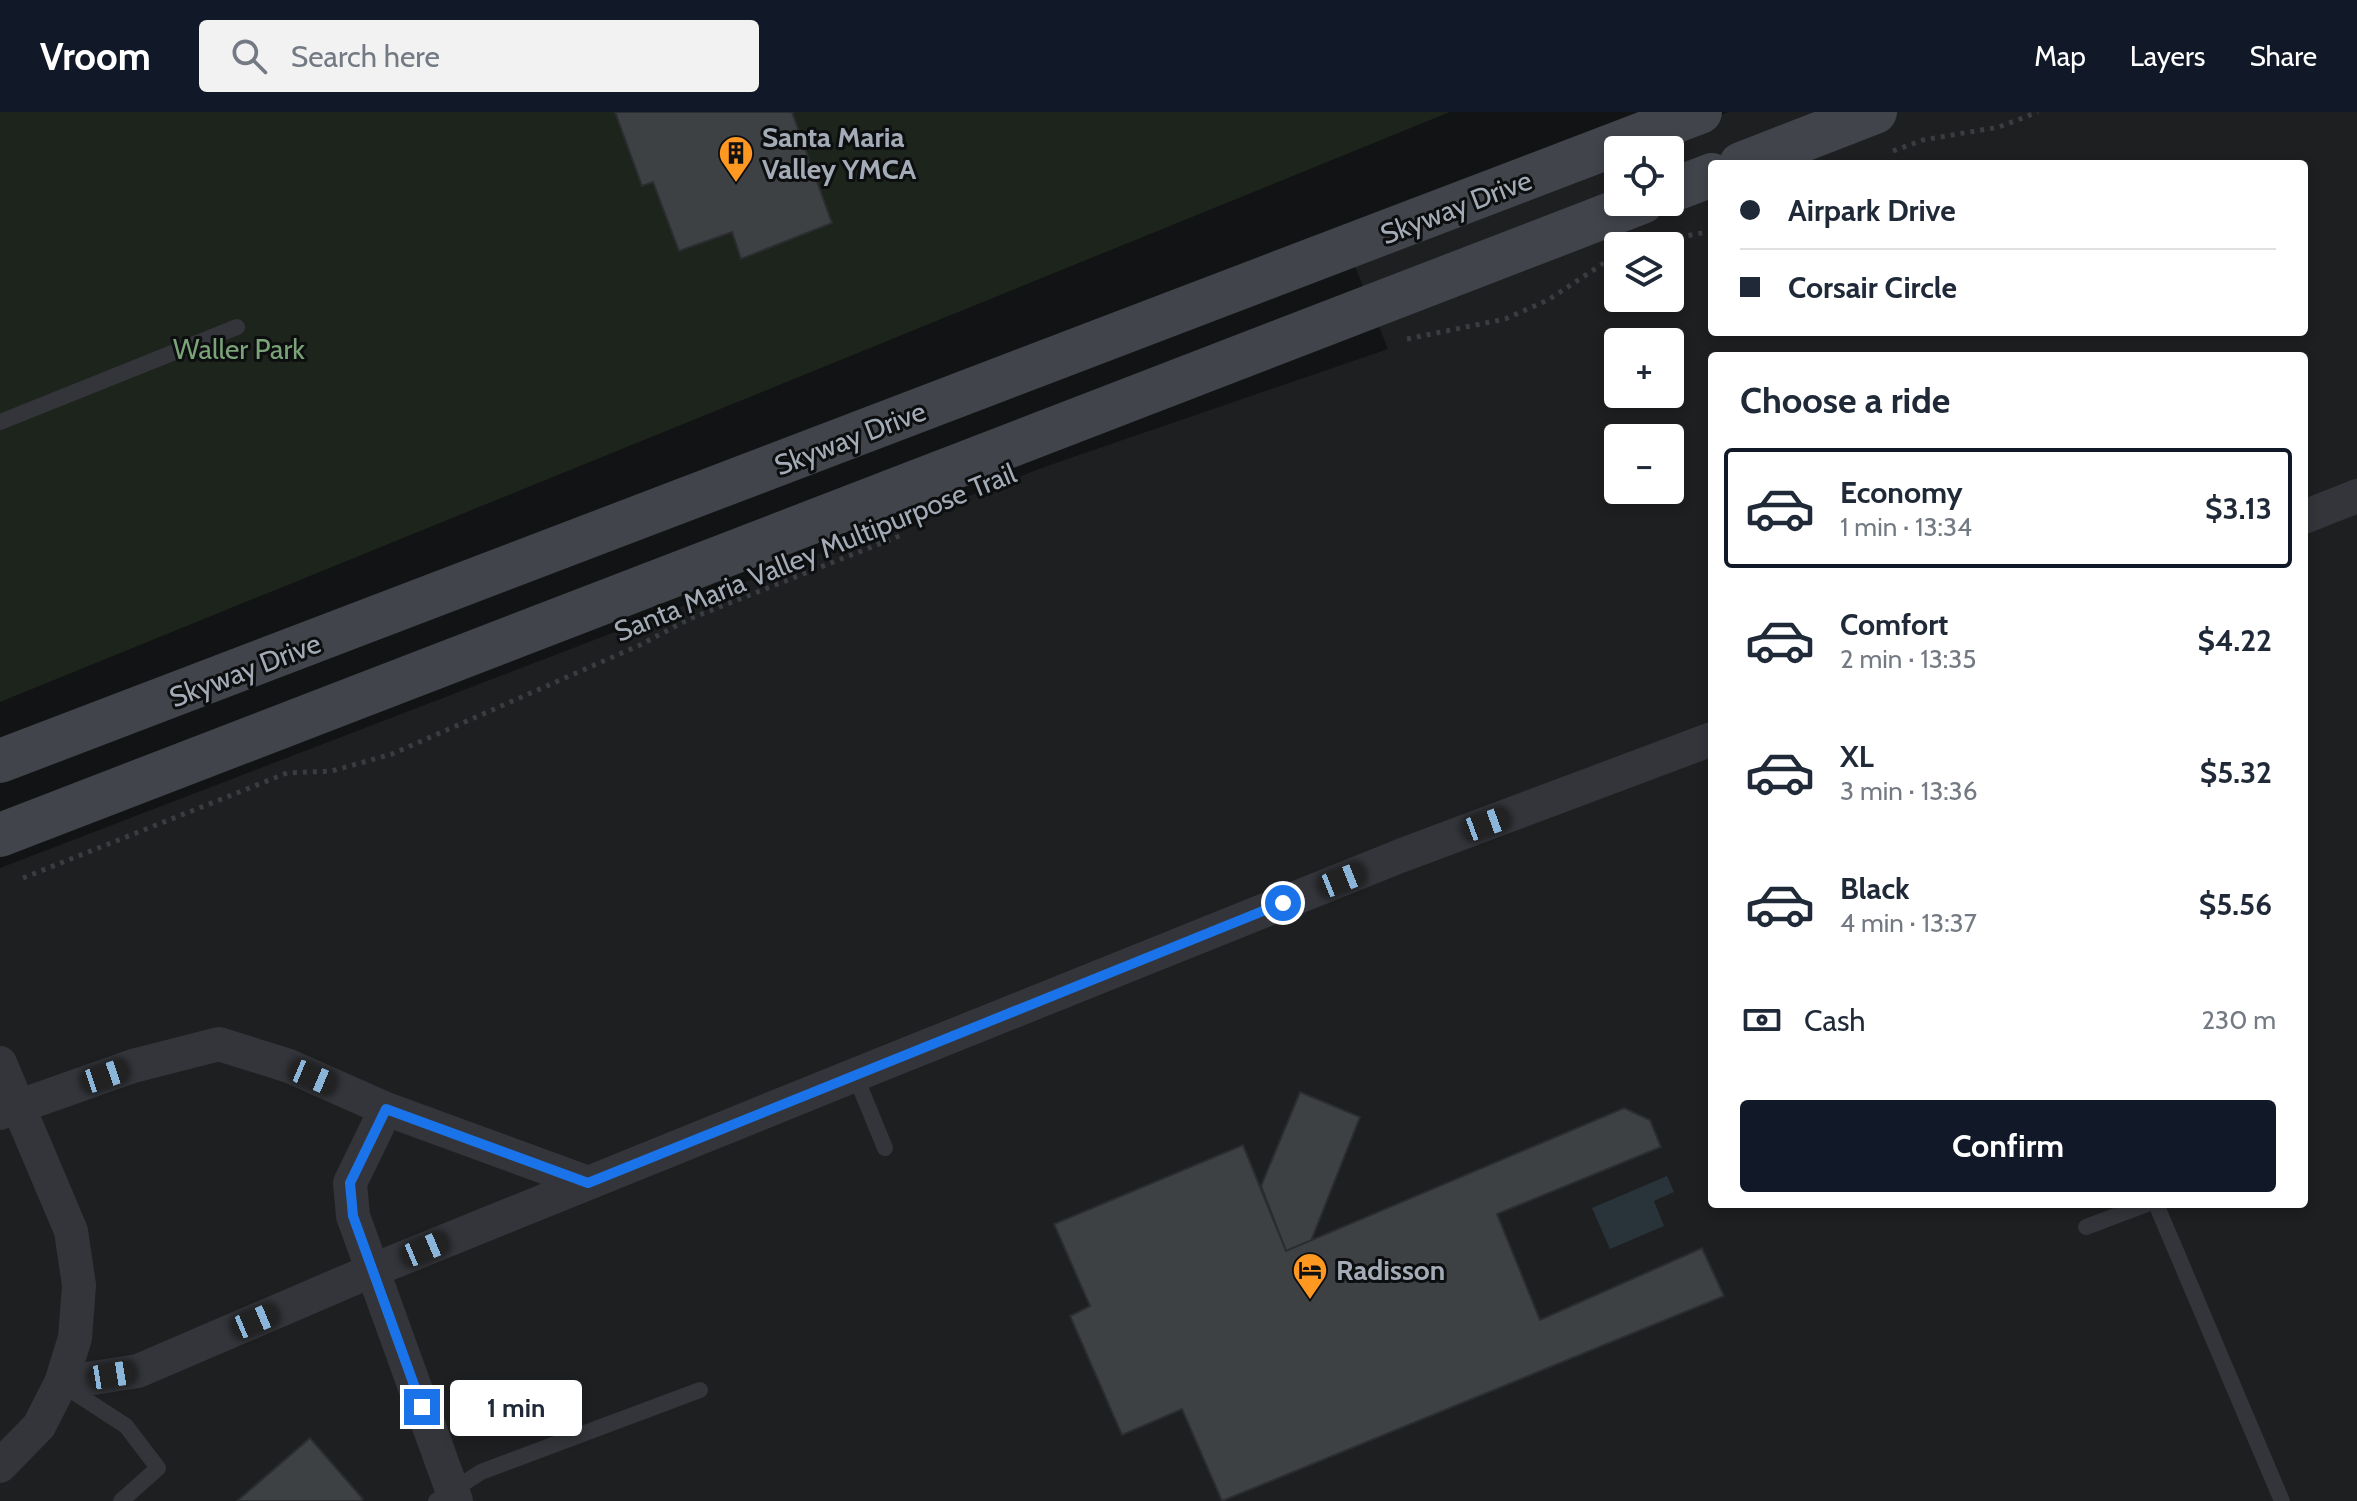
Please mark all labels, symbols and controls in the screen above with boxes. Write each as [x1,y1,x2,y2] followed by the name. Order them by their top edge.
[199,20,759,92] search box
[40,33,151,80] text: Vroom
[227,34,271,78] icon: search
[291,38,440,75] text: Search here
[2034,39,2086,73] text: Map
[2130,39,2205,73] text: Layers
[2249,39,2317,73] text: Share
[762,120,917,186] place label: Santa Maria Valley YMCA
[717,134,755,184] building icon: Santa Maria Valley YMCA
[1604,136,1684,504] map controls
[1604,136,1684,216] button: locate
[1376,163,1536,251] street label: Skyway Drive
[1788,192,1956,229] text: Airpark Drive
[1604,232,1684,312] button: layers
[1788,269,1957,306] text: Corsair Circle
[1604,328,1684,408] button: +
[173,332,305,366] park label: Waller Park
[1740,378,1950,422] text: Choose a ride
[770,394,930,482] street label: Skyway Drive
[1604,424,1684,504] button: −
[609,455,1021,648] street label: Santa Maria Valley Multipurpose Trail
[1744,472,1816,544] icon: car
[1840,474,1963,511] text: Economy
[2205,490,2272,527] text: $3.13
[1840,511,1972,543] text: 1 min · 13:34
[1744,604,1816,676] icon: car
[1840,606,1948,643] text: Comfort
[2198,622,2272,659] text: $4.22
[165,626,325,714] street label: Skyway Drive
[1840,643,1976,675] text: 2 min · 13:35
[1744,736,1816,808] icon: car
[1840,738,1874,775] text: XL
[2200,754,2272,791] text: $5.32
[1840,775,1977,807] text: 3 min · 13:36
[1459,805,1513,843] car
[1315,860,1369,900] car
[1744,868,1816,940] icon: car
[1840,870,1910,907] text: Black
[1265,885,1301,921] route start
[2199,886,2272,923] text: $5.56
[1840,907,1977,939] text: 4 min · 13:37
[1740,998,1784,1042] icon: cash
[1804,1002,1866,1039] text: Cash
[2202,1004,2276,1036] text: 230 m
[78,1057,132,1095] car
[286,1057,340,1097] car
[1740,1100,2276,1192] button: Confirm
[398,1229,452,1269] car
[1291,1251,1329,1301] hotel icon: Radisson
[1336,1253,1445,1287] place label: Radisson
[228,1301,282,1341] car
[86,1359,138,1391] car
[450,1379,582,1435] callout: 1 min
[404,1389,440,1425] route end
[487,1392,545,1424] text: 1 min

